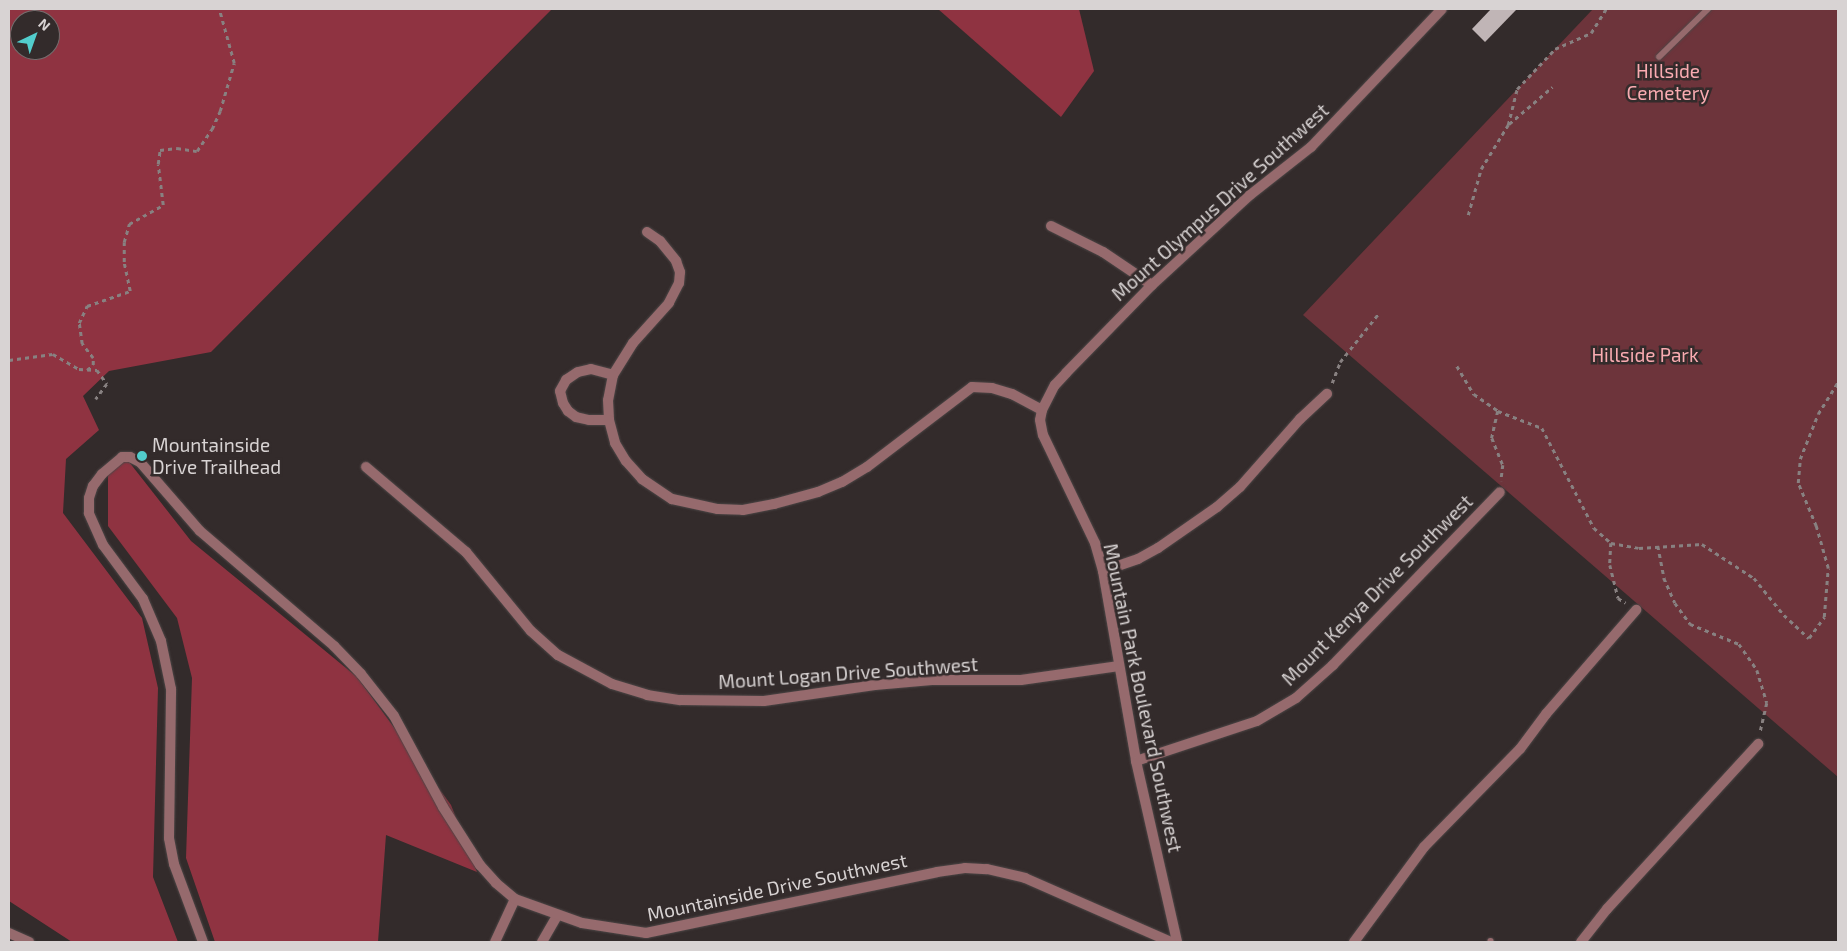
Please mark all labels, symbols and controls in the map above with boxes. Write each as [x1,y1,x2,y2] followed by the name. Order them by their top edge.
[10,10,60,60] north arrow
[35,15,54,34] text: N
[1627,60,1709,104] park label: Hillside Cemetery
[1107,99,1333,305] street label: Mount Olympus Drive Southwest
[1591,344,1699,366] park label: Hillside Park
[152,434,282,478] place label: Mountainside Drive Trailhead
[136,450,148,462] marker: Mountainside Drive Trailhead
[1277,490,1477,690] street label: Mount Kenya Drive Southwest
[1099,541,1187,855] street label: Mountain Park Boulevard Southwest
[717,653,979,693] street label: Mount Logan Drive Southwest
[645,848,909,926] street label: Mountainside Drive Southwest

